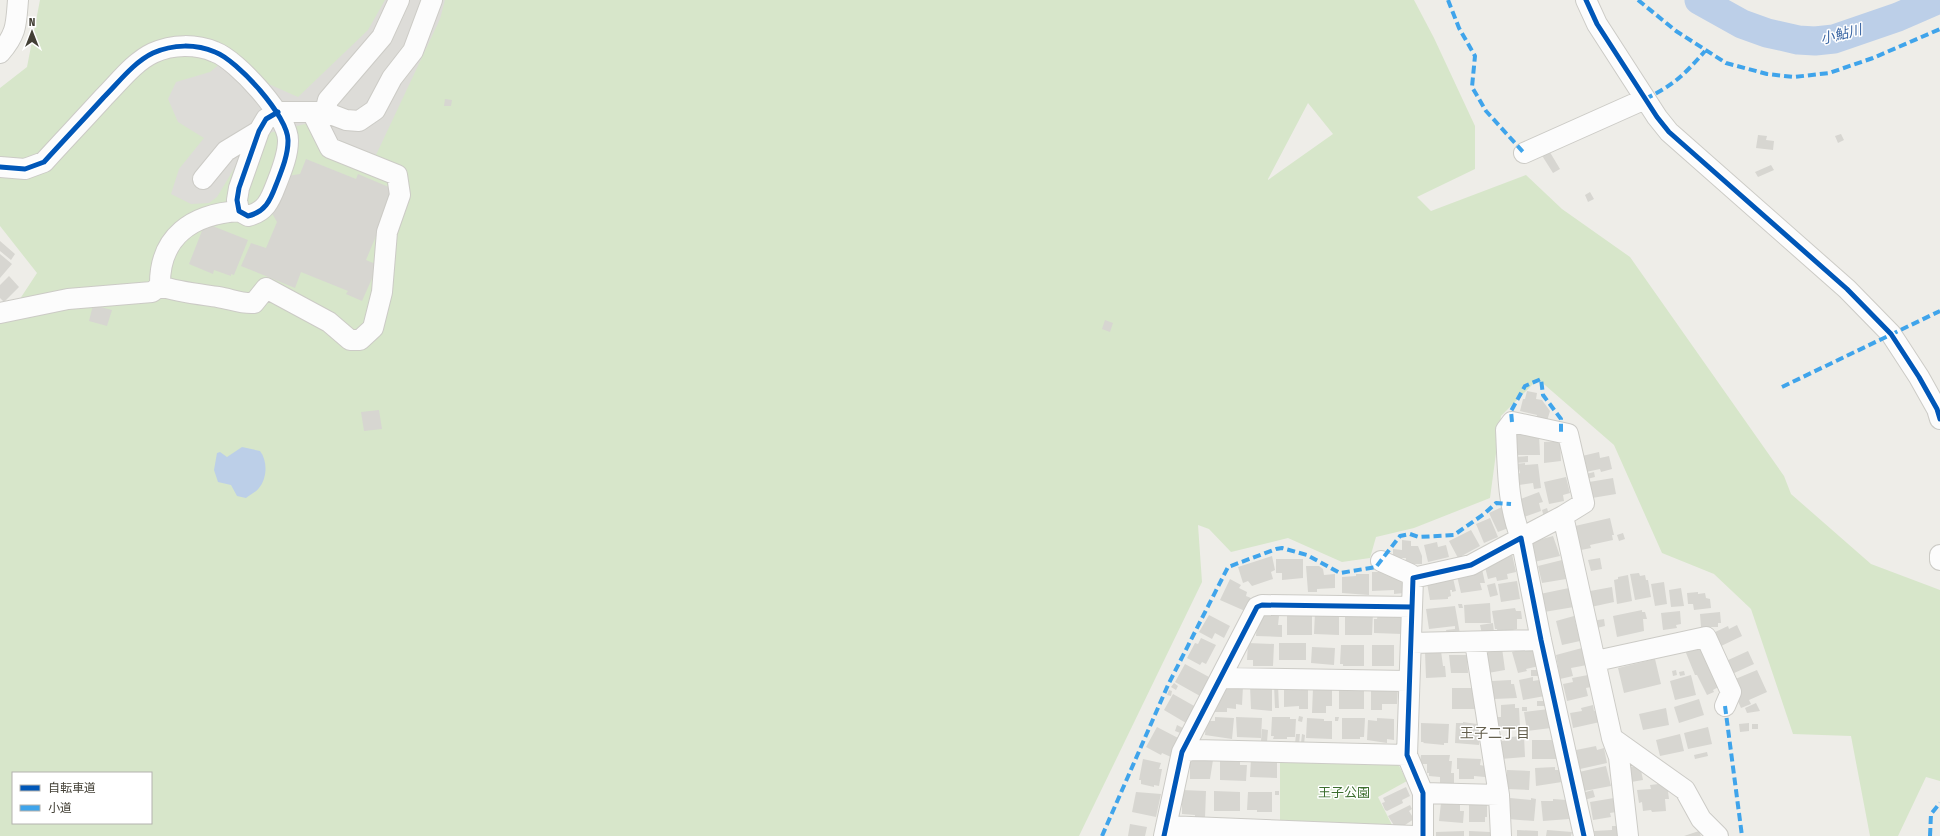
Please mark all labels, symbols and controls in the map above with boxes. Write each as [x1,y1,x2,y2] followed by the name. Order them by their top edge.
[12,12,52,52] north arrow
[29,16,35,29] text: N
[1819,21,1865,48] water label: 小鮎川
[1460,725,1530,742] district label: 王子二丁目
[12,772,152,824] legend
[48,781,96,795] text: 自転車道
[1318,785,1370,800] park label: 王子公園
[48,801,72,815] text: 小道

